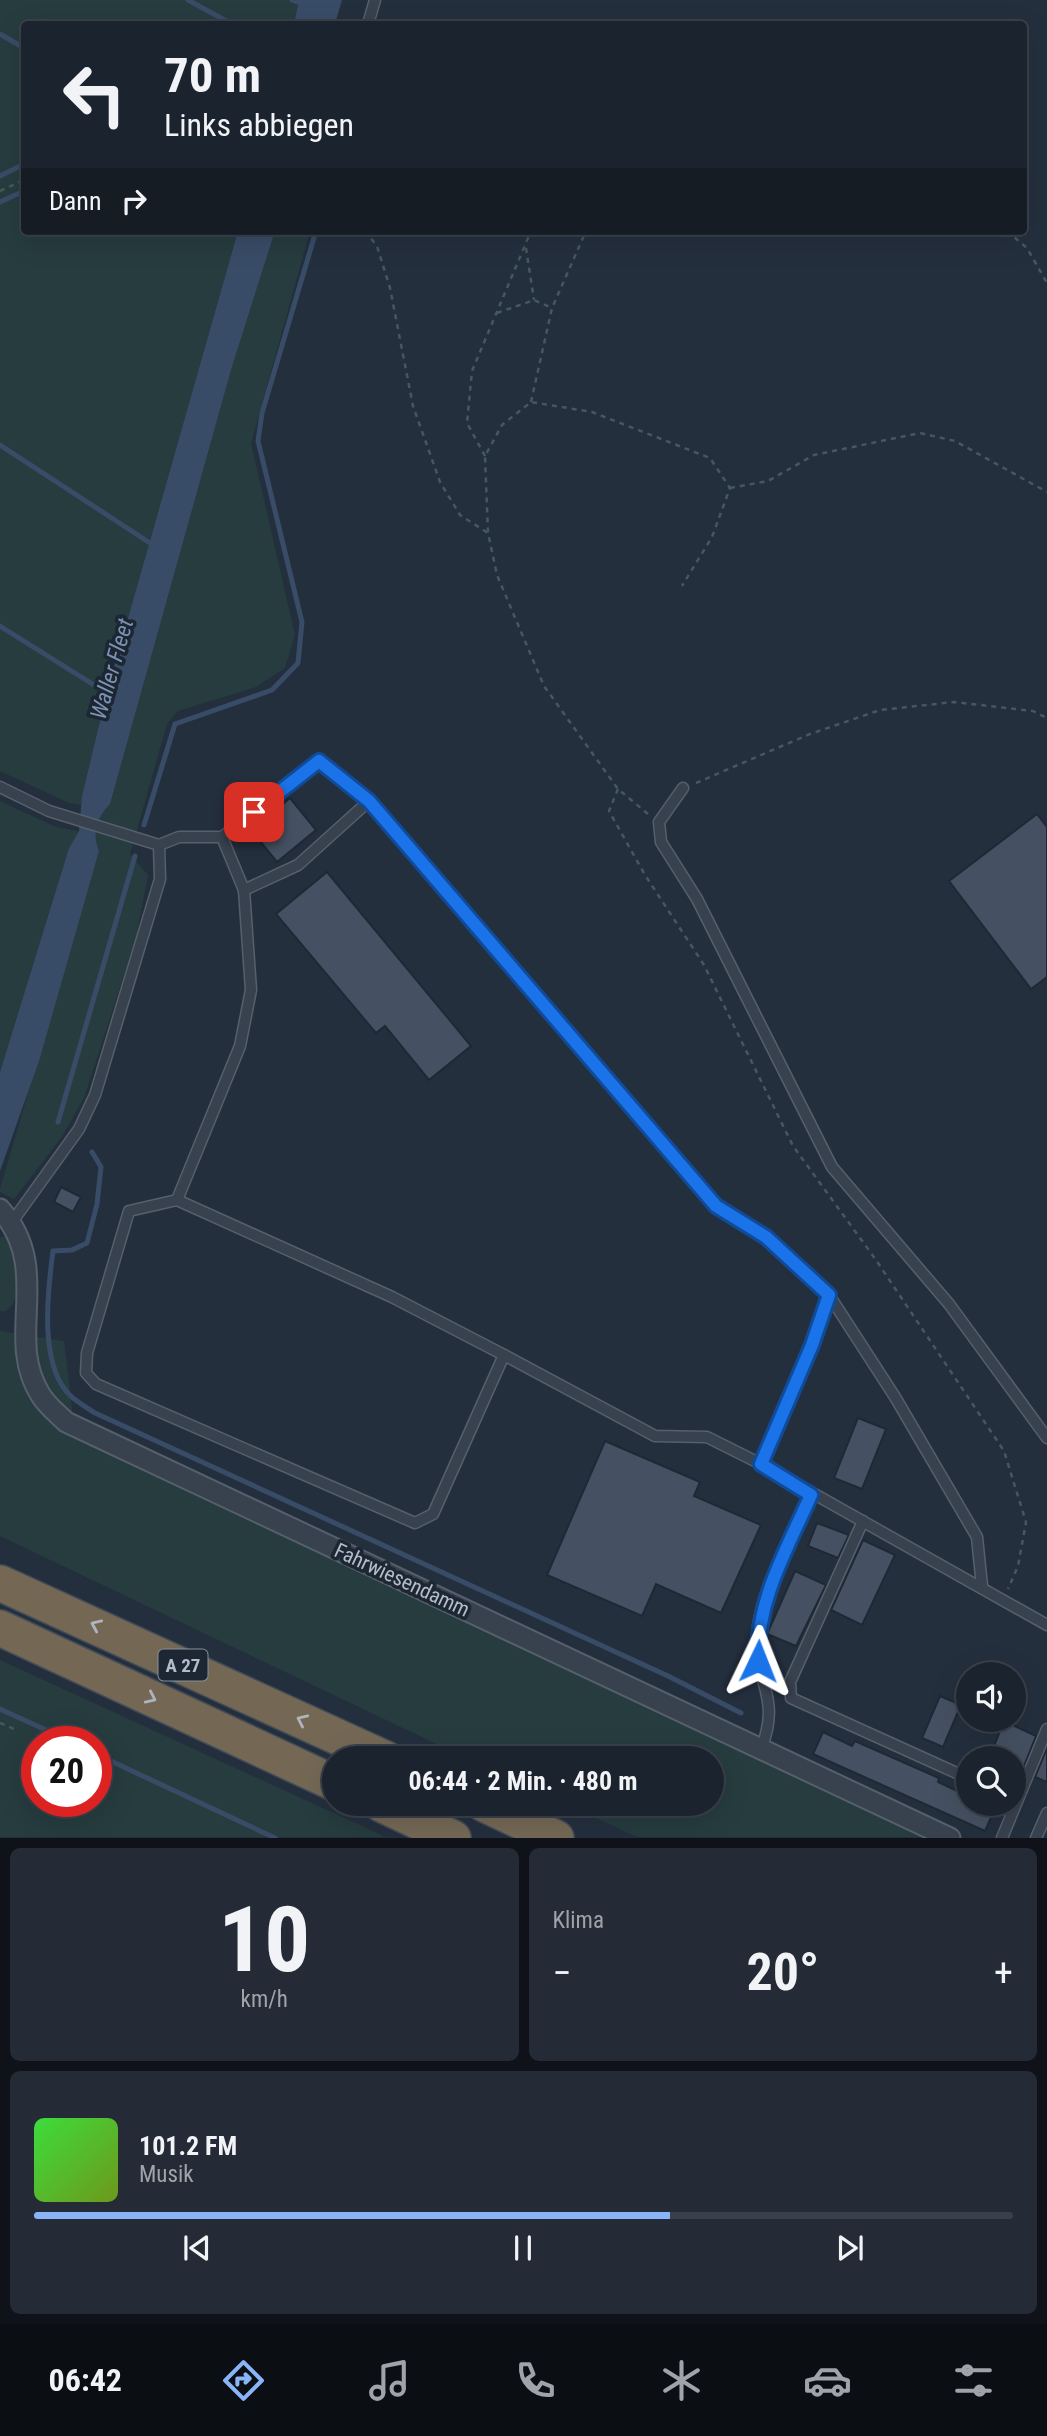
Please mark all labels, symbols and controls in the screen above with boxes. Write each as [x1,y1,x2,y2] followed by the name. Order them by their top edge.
[164,47,261,104] text: 70 m
[49,49,140,140] icon: left
[164,106,354,144] text: Links abbiegen
[115,182,153,220] icon: right
[49,186,101,216] text: Dann
[85,615,139,722] water label: Waller Fleet
[224,782,284,842] pin
[235,793,273,831] icon: arrive
[331,1538,473,1622] street label: Fahrwiesendamm
[90,1619,103,1633] one-way arrow
[721,1624,795,1698] position arrow
[158,1650,208,1680] road number: A 27
[956,1662,1026,1816] map controls
[956,1662,1026,1732] button: sound
[144,1689,156,1703] one-way arrow
[297,1714,309,1728] one-way arrow
[21,1726,112,1817] speed limit sign: 20
[956,1746,1026,1816] button: search
[409,1766,637,1796] text: 06:44 · 2 Min. · 480 m
[218,1887,310,1993] text: 10
[553,1907,604,1934] text: Klima
[746,1942,819,2003] text: 20°
[553,1951,572,1995] text: −
[994,1951,1013,1995] text: +
[241,1986,288,2013] text: km/h
[139,2131,237,2161] text: 101.2 FM
[139,2161,194,2188] text: Musik
[178,2229,216,2267] icon: previous
[504,2229,542,2267] icon: pause
[831,2229,869,2267] icon: next
[219,2356,268,2405] icon: directions
[365,2356,414,2405] icon: music
[511,2356,560,2405] icon: phone
[657,2356,706,2405] icon: climate
[803,2356,852,2405] icon: car
[949,2356,998,2405] icon: filters
[49,2361,122,2399] text: 06:42

